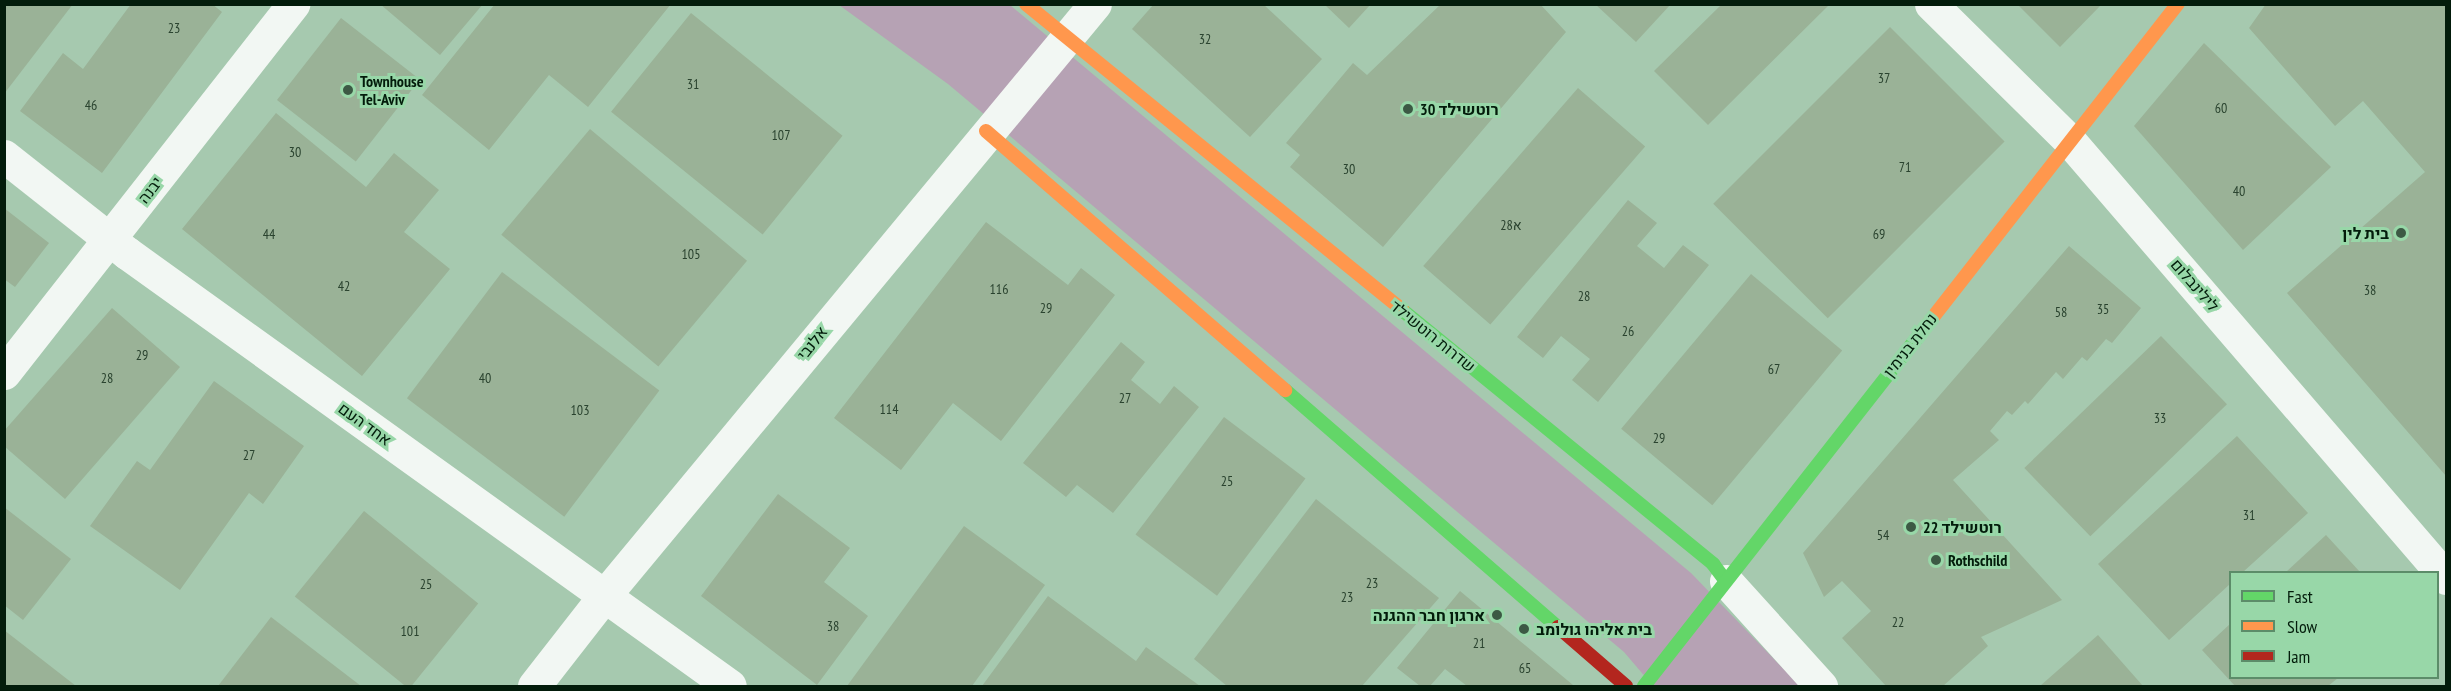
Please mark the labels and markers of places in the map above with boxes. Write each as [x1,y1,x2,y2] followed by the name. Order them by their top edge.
[360,71,424,109] place label: Townhouse Tel-Aviv
[341,83,355,97] marker: Townhouse Tel-Aviv
[1420,99,1499,119] place label: רוטשילד 30
[1401,102,1415,116] marker: רוטשילד 30
[2342,223,2389,243] place label: בית לין
[2394,226,2408,240] marker: בית לין
[1923,517,2002,537] place label: רוטשילד 22
[1904,520,1918,534] marker: רוטשילד 22
[1948,550,2007,570] place label: Rothschild
[1929,553,1943,567] marker: Rothschild
[1373,605,1485,625] place label: ארגון חבר ההגנה
[1490,608,1504,622] marker: ארגון חבר ההגנה
[1536,619,1652,639] place label: בית אליהו גולומב
[1517,622,1531,636] marker: בית אליהו גולומב

